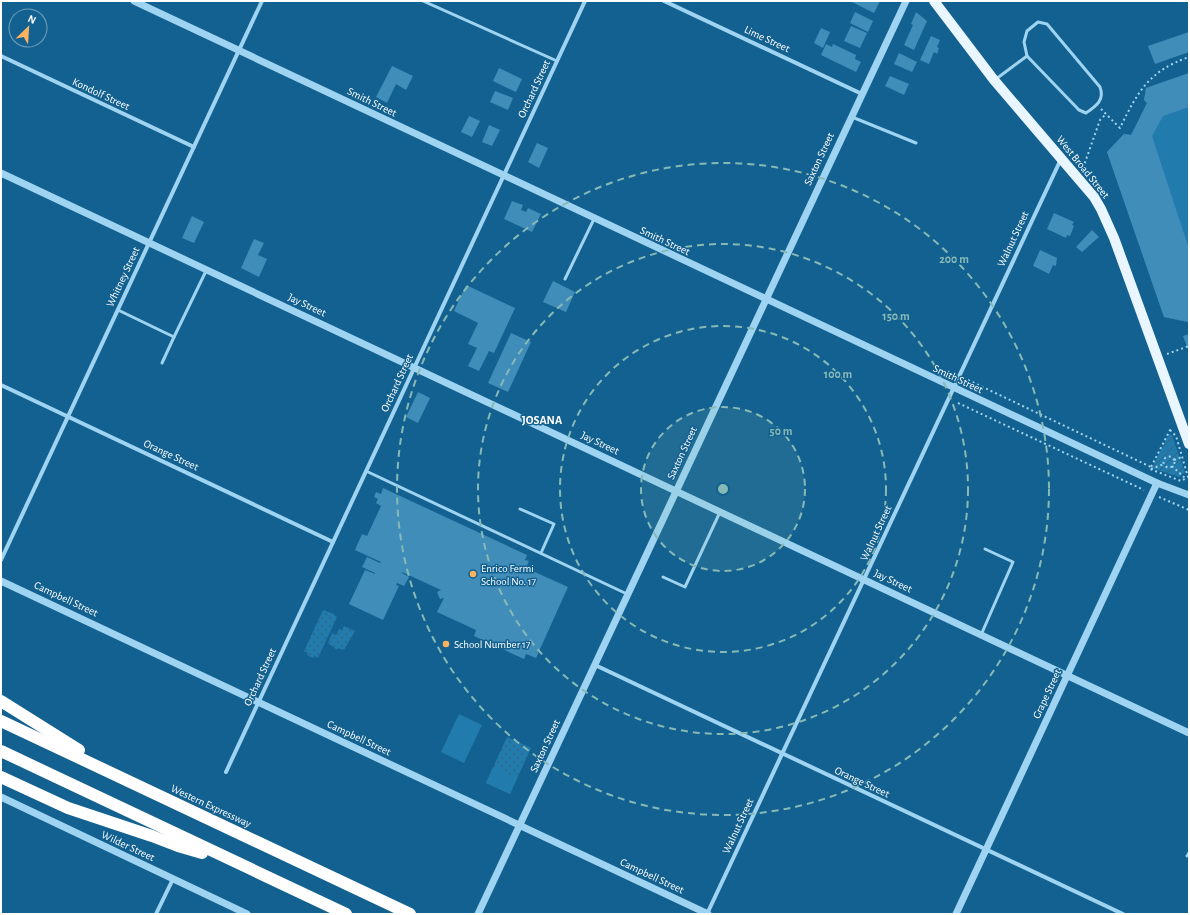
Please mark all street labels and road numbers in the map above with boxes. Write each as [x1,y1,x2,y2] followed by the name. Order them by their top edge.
[743,24,792,55] street label: Lime Street
[516,58,552,120] street label: Orchard Street
[71,76,132,112] street label: Kondolf Street
[346,85,399,119] street label: Smith Street
[802,130,836,187] street label: Saxton Street
[1054,134,1112,201] street label: West Broad Street
[995,209,1031,268] street label: Walnut Street
[638,225,692,257] street label: Smith Street
[104,245,142,309] street label: Whitney Street
[286,291,328,319] street label: Jay Street
[379,352,415,414] street label: Orchard Street
[931,363,985,395] street label: Smith Street
[665,424,699,481] street label: Saxton Street
[579,429,621,457] street label: Jay Street
[142,438,201,473] street label: Orange Street
[858,503,894,562] street label: Walnut Street
[872,567,914,595] street label: Jay Street
[32,579,100,619] street label: Campbell Street
[242,646,278,708] street label: Orchard Street
[1031,667,1063,720] street label: Grape Street
[528,717,562,774] street label: Saxton Street
[325,718,393,758] street label: Campbell Street
[833,765,892,800] street label: Orange Street
[169,783,253,830] street label: Western Expressway
[720,796,756,855] street label: Walnut Street
[100,829,157,863] street label: Wilder Street
[618,856,686,896] street label: Campbell Street

